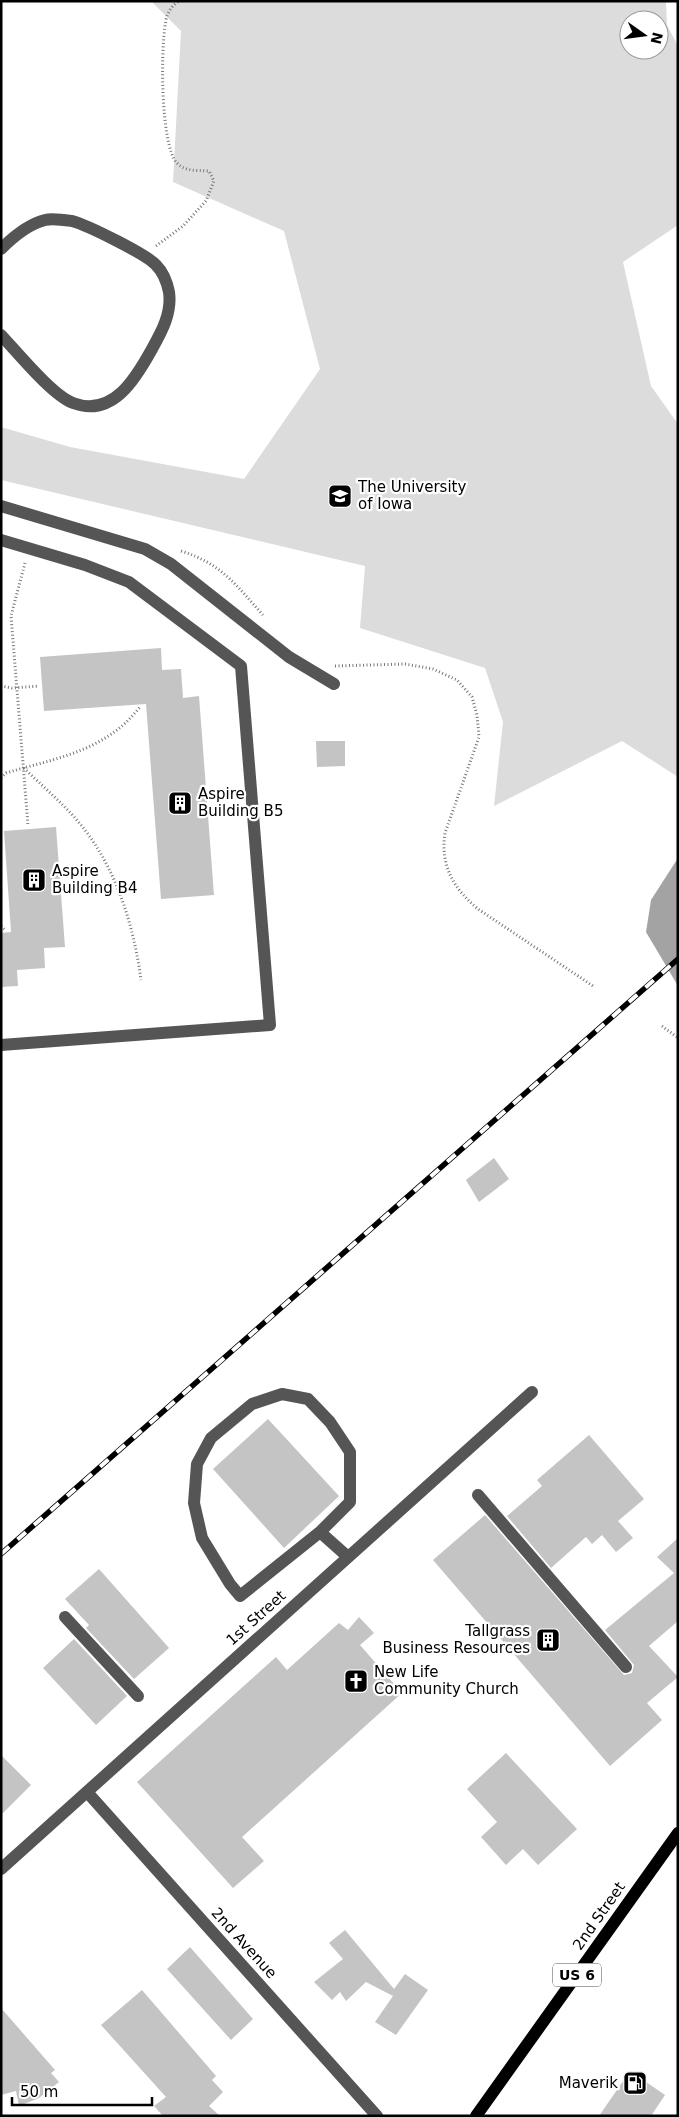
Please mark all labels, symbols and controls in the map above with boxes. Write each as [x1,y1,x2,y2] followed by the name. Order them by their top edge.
[619,10,669,60] north arrow
[647,31,666,46] text: N
[357,478,466,513] place label: The University of Iowa
[327,483,353,509] school or university icon: The University of Iowa
[198,785,283,820] place label: Aspire Building B5
[167,790,193,816] building icon: Aspire Building B5
[52,862,137,897] place label: Aspire Building B4
[21,867,47,893] building icon: Aspire Building B4
[223,1587,289,1649] street label: 1st Street
[382,1622,530,1657] place label: Tallgrass Business Resources
[535,1627,561,1653] building icon: Tallgrass Business Resources
[374,1663,519,1698] place label: New Life Community Church
[343,1668,369,1694] church icon: New Life Community Church
[569,1878,629,1953] street label: 2nd Street
[208,1904,280,1982] street label: 2nd Avenue
[553,1964,601,1986] road number: US 6
[622,2070,648,2096] fuel station icon: Maverik
[12,2074,152,2106] scale bar
[559,2074,618,2092] place label: Maverik
[20,2083,58,2101] text: 50 m

